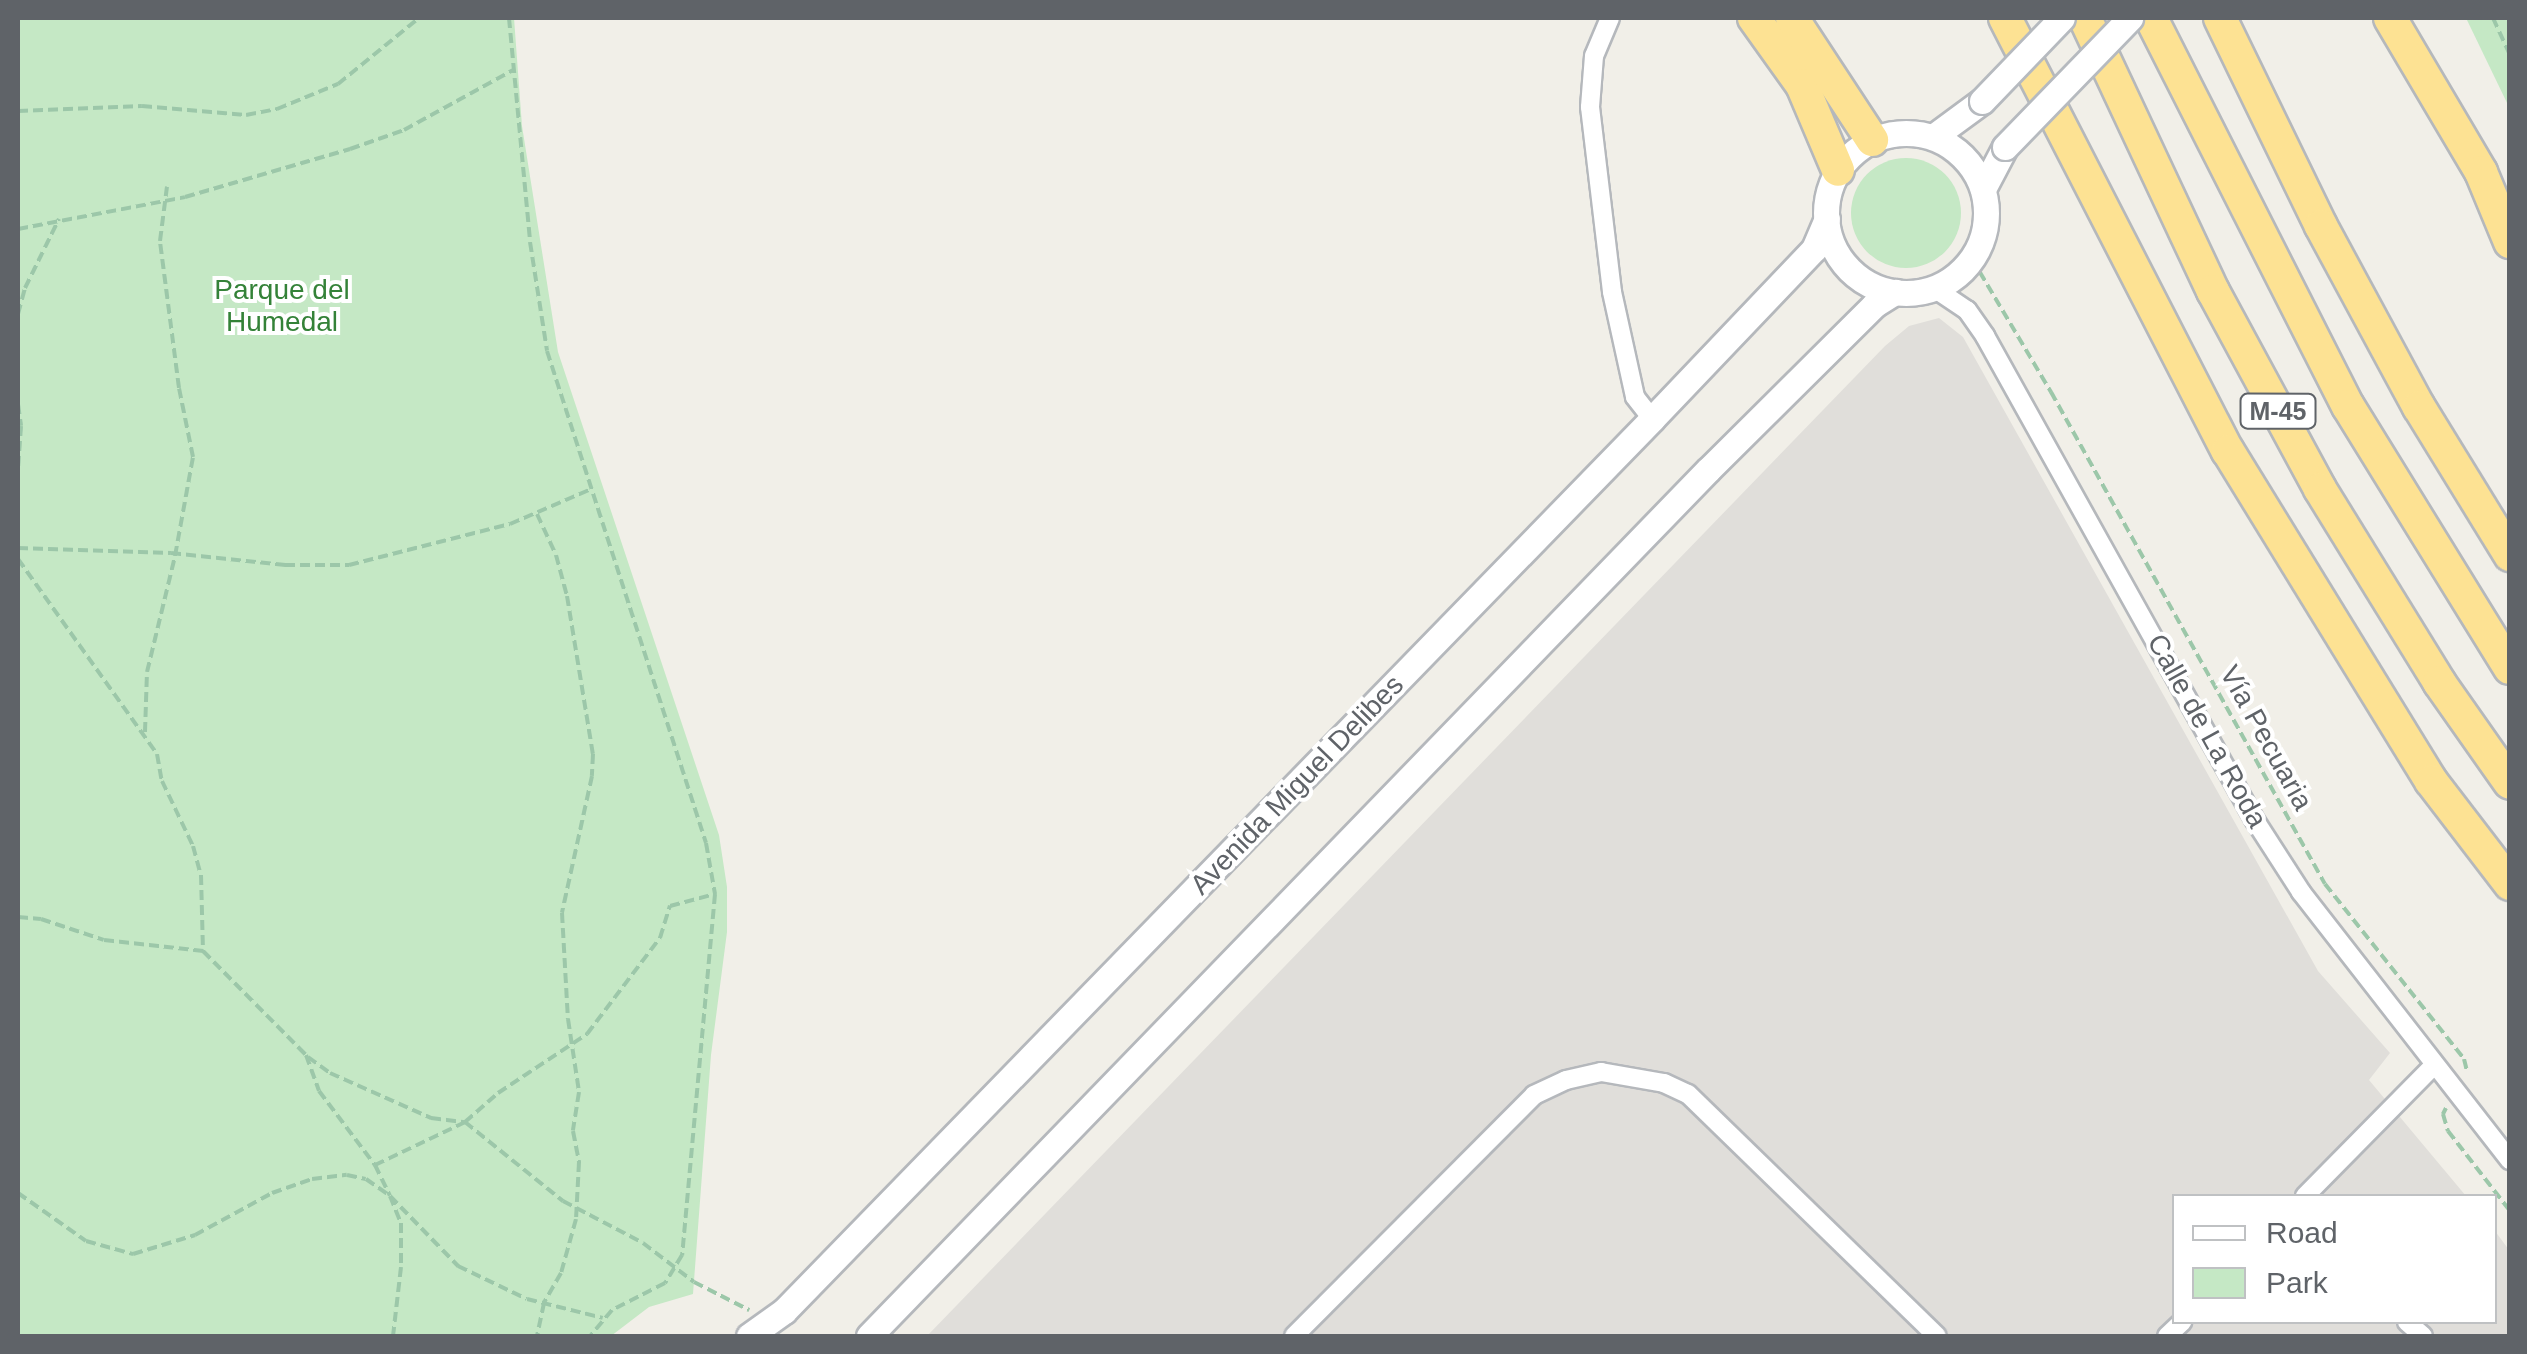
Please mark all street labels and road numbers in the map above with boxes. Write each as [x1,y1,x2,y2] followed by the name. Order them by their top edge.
[2238,391,2318,431] road number: M-45
[2140,628,2274,834] street label: Calle de La Roda
[2212,660,2320,816] street label: Vía Pecuaria
[1183,668,1411,902] street label: Avenida Miguel Delibes

